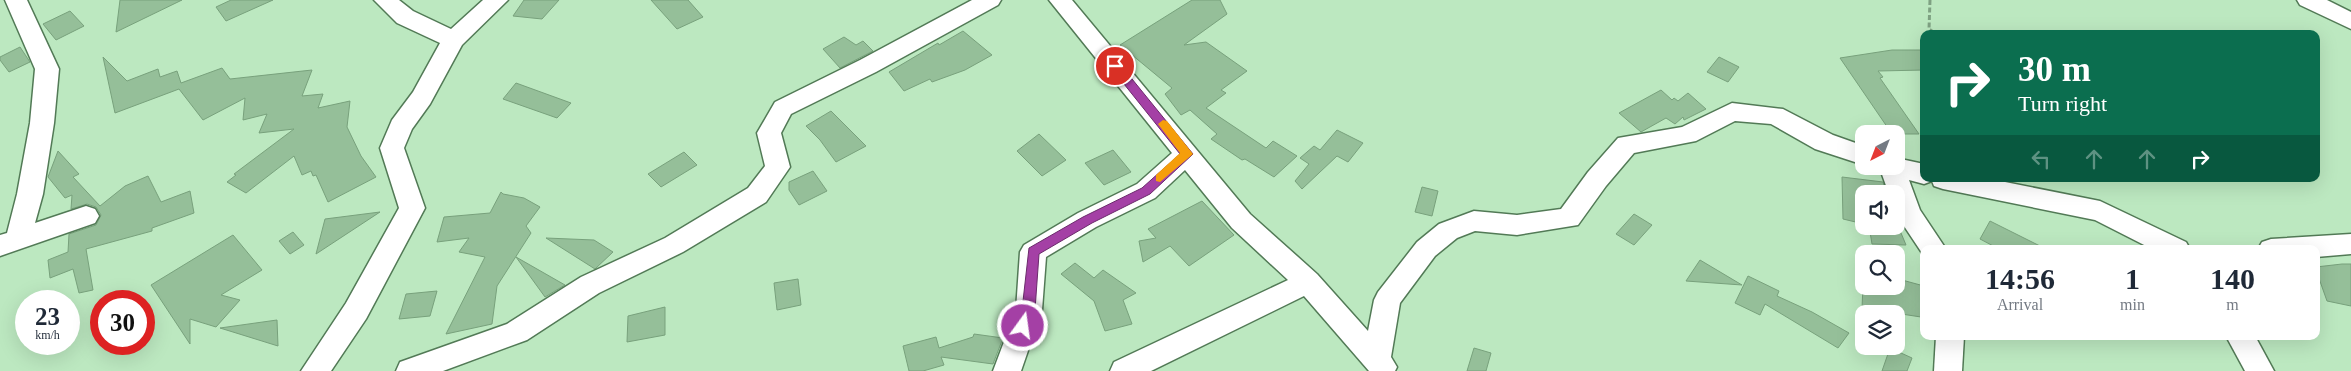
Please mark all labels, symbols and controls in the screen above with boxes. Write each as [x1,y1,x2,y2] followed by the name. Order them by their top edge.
[1094,45,1136,87] pin
[1935,50,2000,115] icon: right
[2018,50,2091,89] text: 30 m
[1101,52,1129,80] icon: arrive
[2018,91,2107,116] text: Turn right
[1855,125,1905,175] north arrow
[1855,125,1905,355] map controls
[2027,145,2055,173] icon: left
[2080,145,2108,173] icon: ahead
[2133,145,2161,173] icon: ahead
[2186,145,2214,173] icon: right
[1855,185,1905,235] button: sound
[1855,245,1905,295] button: search
[1985,262,2055,295] text: 14:56
[2125,262,2140,295] text: 1
[2210,262,2255,295] text: 140
[90,290,155,355] speed limit sign: 30
[1997,296,2043,313] text: Arrival
[2120,296,2145,313] text: min
[2226,296,2239,313] text: m
[996,299,1048,351] position arrow
[35,303,60,330] text: 23
[1855,305,1905,355] button: layers
[35,328,60,342] text: km/h

